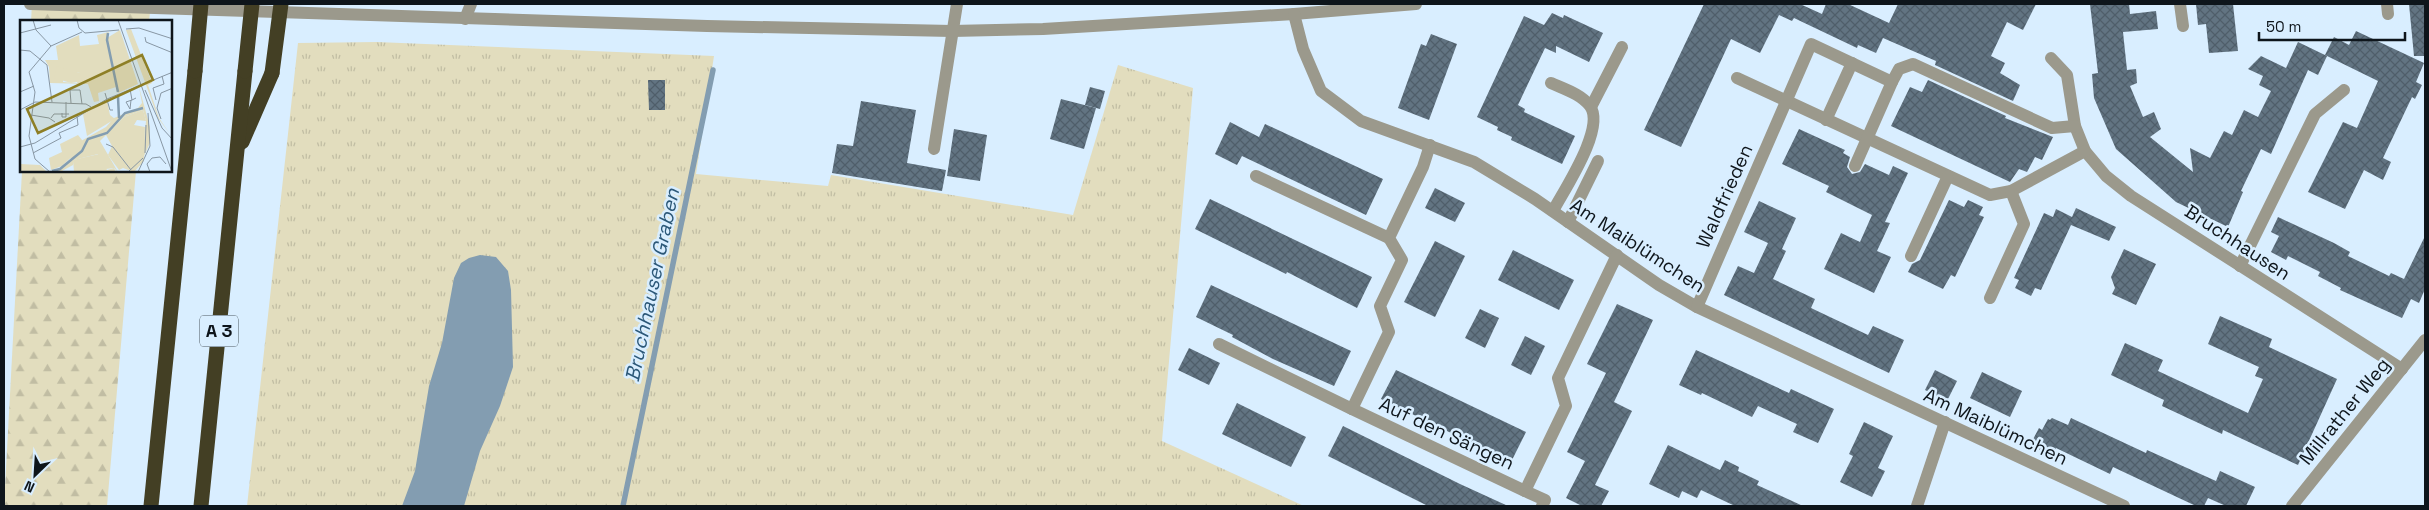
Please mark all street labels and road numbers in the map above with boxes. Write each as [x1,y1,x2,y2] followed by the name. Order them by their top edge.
[1690,140,1758,252] street label: Waldfrieden
[1566,192,1710,298] street label: Am Maiblümchen
[2180,199,2295,286] street label: Bruchhausen
[200,316,238,346] road number: A 3
[2293,353,2395,470] street label: Millrather Weg
[1920,382,2072,471] street label: Am Maiblümchen
[1375,391,1518,476] street label: Auf den Sängen

